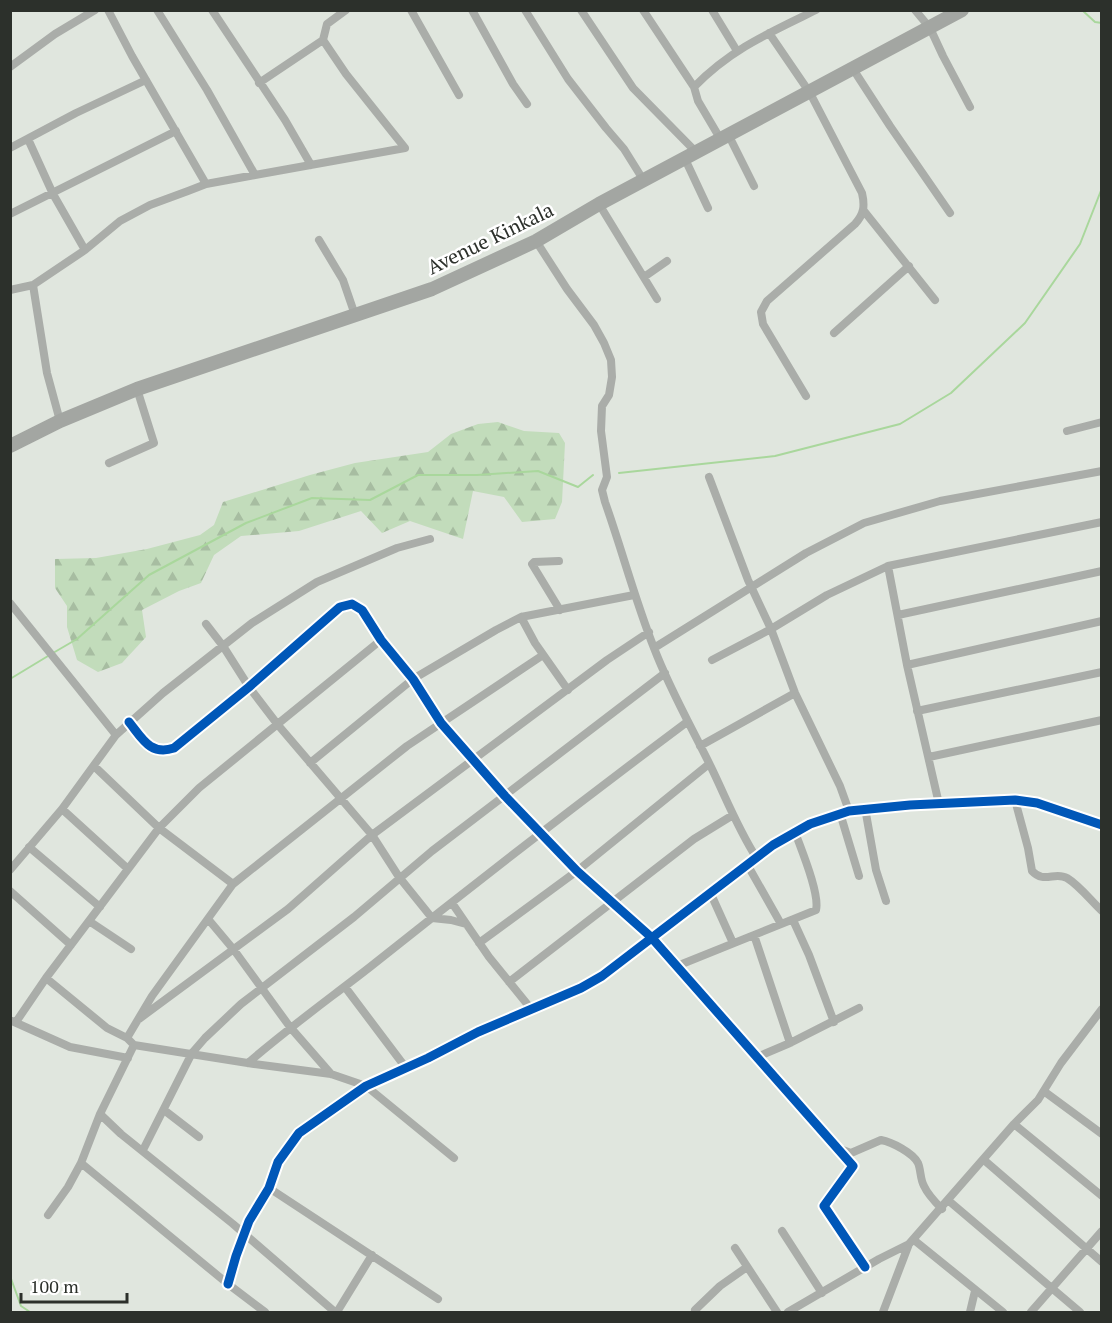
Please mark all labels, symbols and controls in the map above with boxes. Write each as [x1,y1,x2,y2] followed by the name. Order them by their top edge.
[422,196,558,280] street label: Avenue Kinkala
[21,1266,128,1304] scale bar
[30,1274,79,1298] text: 100 m

